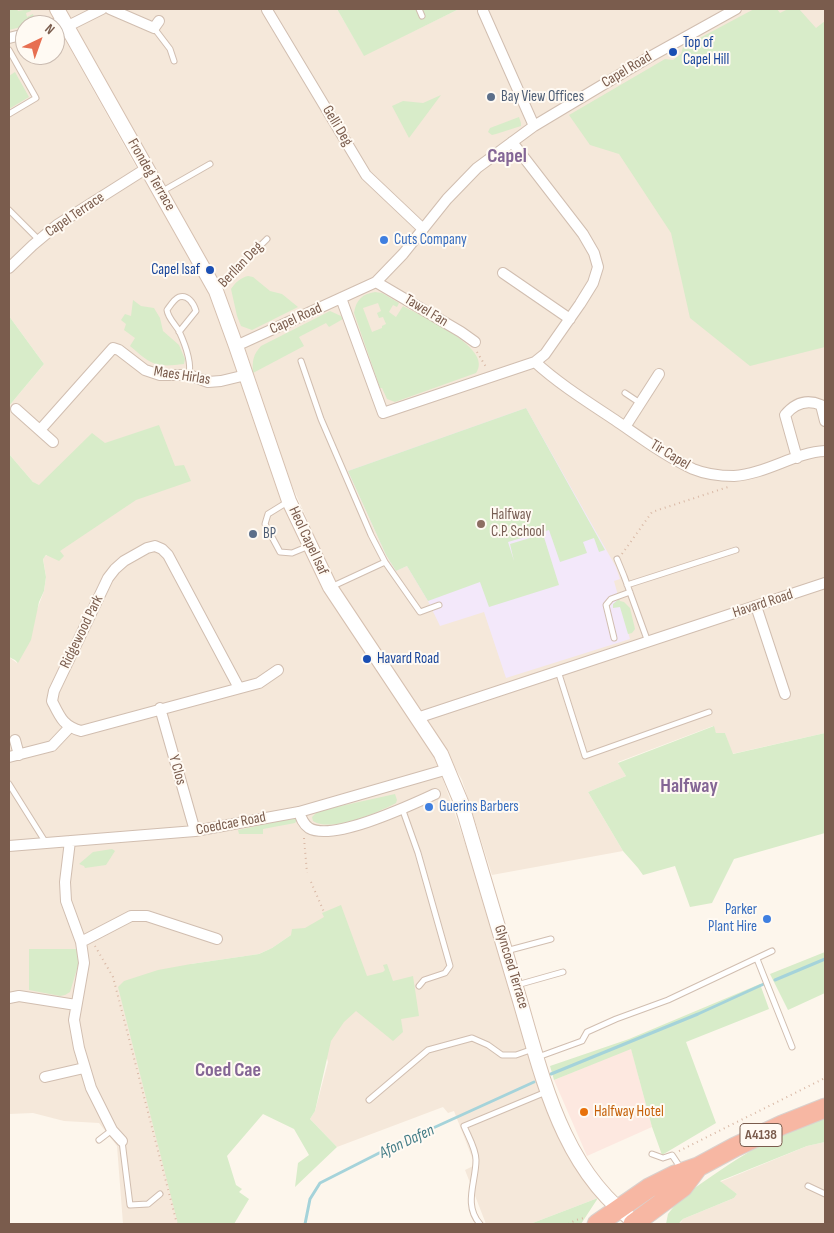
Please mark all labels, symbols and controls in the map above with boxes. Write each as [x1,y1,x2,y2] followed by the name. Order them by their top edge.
[15,15,65,65] north arrow
[41,20,58,38] text: N
[683,34,729,69] place label: Top of Capel Hill
[667,46,679,58] marker: Top of Capel Hill
[599,48,655,92] street label: Capel Road
[501,88,584,106] place label: Bay View Offices
[485,91,497,103] marker: Bay View Offices
[318,103,356,149] street label: Gelli Deg
[123,136,179,214] street label: Frondeg Terrace
[487,145,527,169] district label: Capel
[42,189,108,241] street label: Capel Terrace
[394,231,467,249] place label: Cuts Company
[378,234,390,246] marker: Cuts Company
[215,238,267,292] street label: Berllan Deg
[151,261,200,279] place label: Capel Isaf
[204,264,216,276] marker: Capel Isaf
[401,291,451,331] street label: Tawel Fan
[267,300,325,338] street label: Capel Road
[152,363,212,389] street label: Maes Hirlas
[647,436,693,474] street label: Tir Capel
[284,504,332,578] street label: Heol Capel Isaf
[491,506,545,541] place label: Halfway C.P. School
[475,518,487,530] marker: Halfway C.P. School
[263,525,276,543] place label: BP
[247,528,259,540] marker: BP
[731,586,795,622] street label: Havard Road
[57,592,107,672] street label: Ridgewood Park
[377,650,439,668] place label: Havard Road
[361,653,373,665] marker: Havard Road
[164,753,190,787] street label: Y Clos
[660,775,718,799] district label: Halfway
[439,798,519,816] place label: Guerins Barbers
[423,801,435,813] marker: Guerins Barbers
[195,808,267,840] street label: Coedcae Road
[708,901,757,936] place label: Parker Plant Hire
[761,913,773,925] marker: Parker Plant Hire
[490,923,532,1011] street label: Glyncoed Terrace
[195,1059,261,1083] district label: Coed Cae
[594,1103,664,1121] place label: Halfway Hotel
[578,1106,590,1118] marker: Halfway Hotel
[377,1121,437,1163] water label: Afon Dafen
[740,1124,782,1146] road number: A4138

